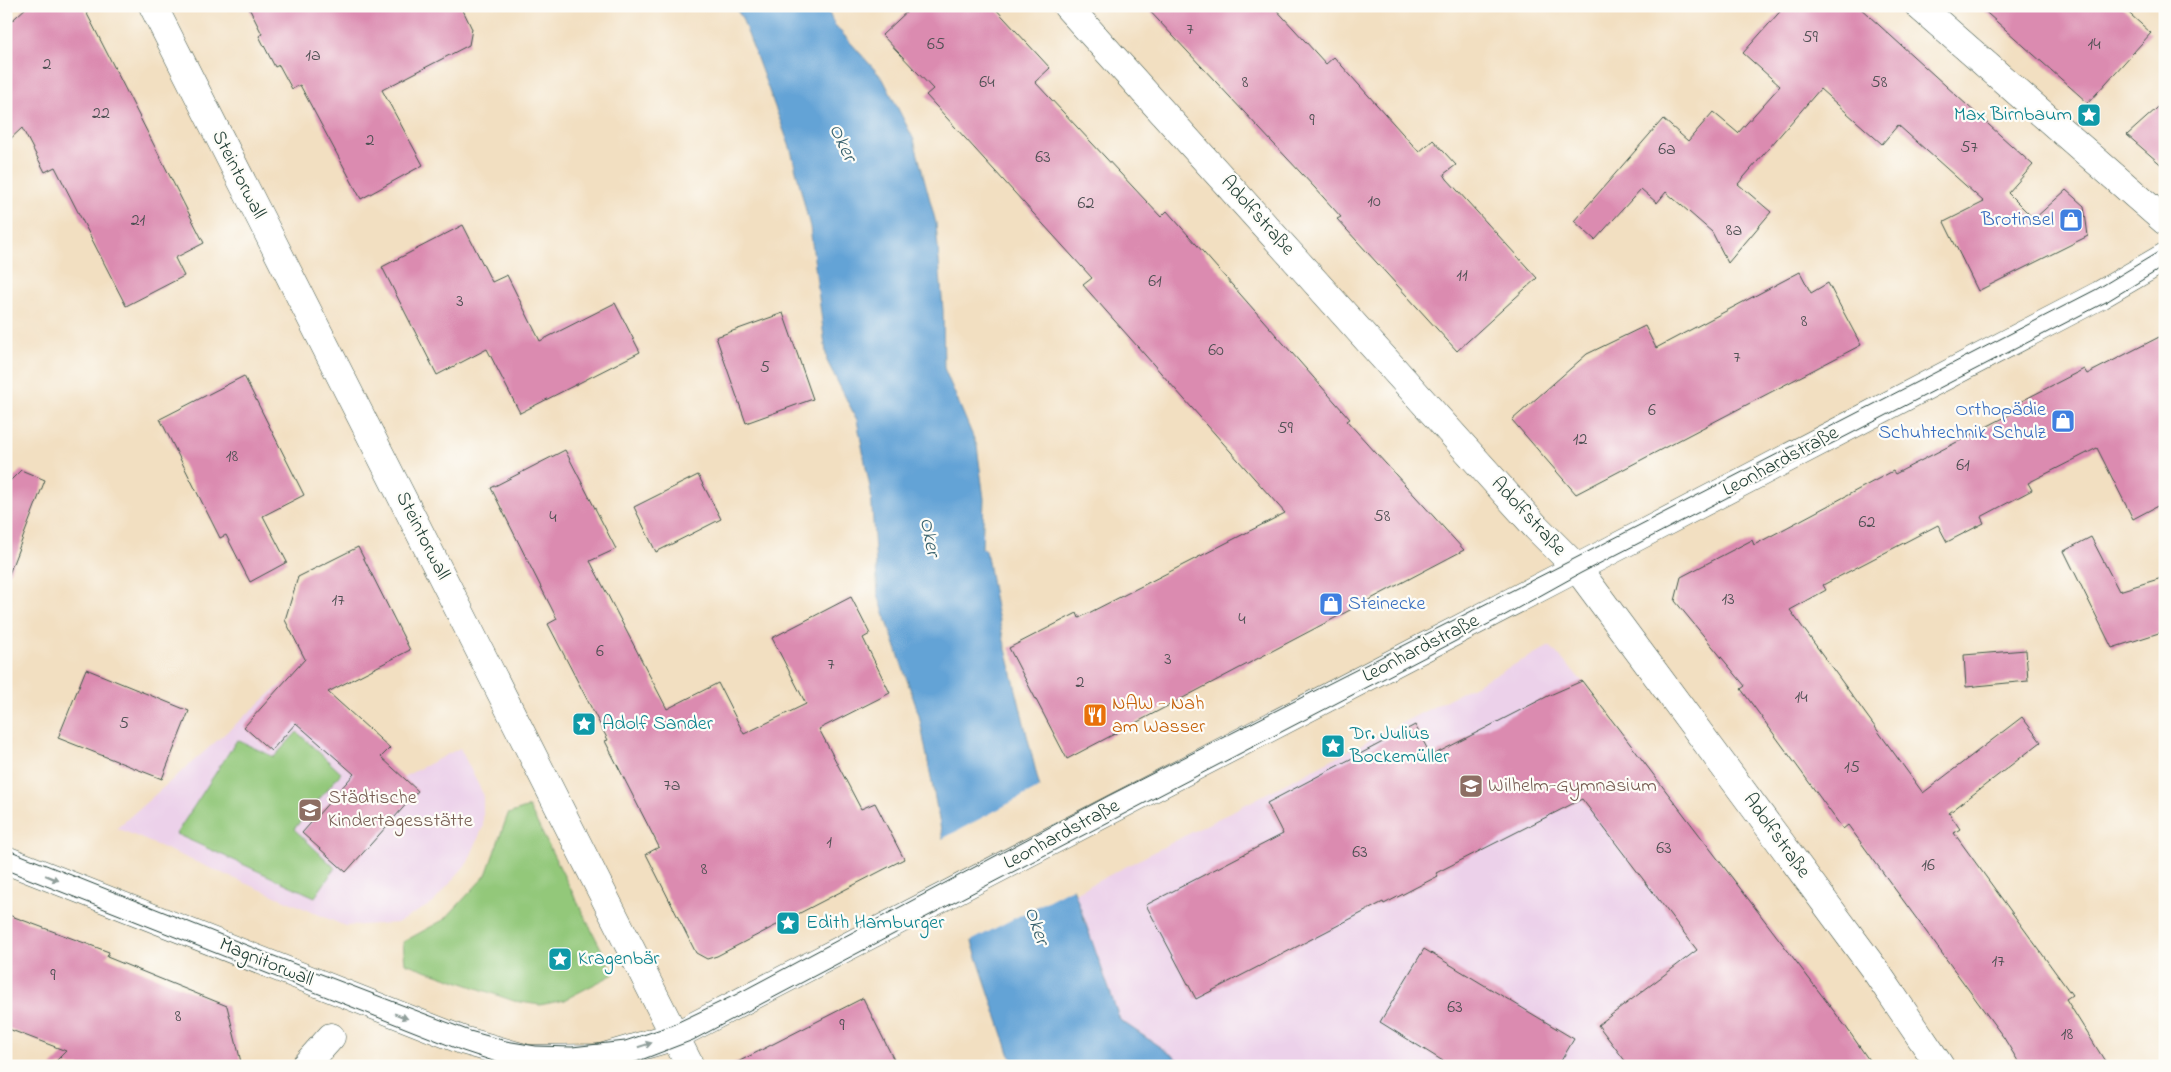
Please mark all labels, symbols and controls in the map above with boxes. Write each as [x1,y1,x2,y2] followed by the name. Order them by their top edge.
[1186,17,1194,43] house number: 7
[1802,25,1818,51] house number: 59
[927,32,945,58] house number: 65
[2087,32,2101,58] house number: 14
[305,43,321,69] house number: 1a
[43,52,52,78] house number: 2
[979,70,995,96] house number: 64
[1242,70,1249,96] house number: 8
[1870,70,1888,96] house number: 58
[92,101,110,127] house number: 22
[1954,101,2072,130] place label: Max Birnbaum
[2076,102,2102,128] place icon: Max Birnbaum
[1309,108,1315,134] house number: 9
[820,119,865,169] water label: Oker
[203,126,273,224] street label: Steintorwall
[366,128,375,154] house number: 2
[1960,135,1978,161] house number: 57
[1658,137,1676,163] house number: 6a
[1035,145,1051,171] house number: 63
[1213,169,1301,263] street label: Adolfstraße
[1367,189,1381,215] house number: 10
[1078,191,1094,217] house number: 62
[1980,206,2054,235] place label: Brotinsel
[2058,207,2084,233] shop icon: Brotinsel
[131,208,146,234] house number: 21
[1726,218,1742,244] house number: 8a
[1456,263,1468,289] house number: 11
[1148,269,1162,295] house number: 61
[456,289,464,315] house number: 3
[1801,309,1808,335] house number: 8
[1208,338,1224,364] house number: 60
[1733,345,1741,371] house number: 7
[760,355,770,381] house number: 5
[1878,396,2047,448] place label: Orthopädie Schuhtechnik Schulz
[1648,398,1656,424] house number: 6
[2050,408,2076,434] shop icon: Orthopädie Schuhtechnik Schulz
[1277,416,1293,442] house number: 59
[1718,419,1844,505] street label: Leonhardstraße
[1573,427,1587,453] house number: 12
[226,444,238,470] house number: 18
[1956,453,1970,479] house number: 61
[1484,471,1572,563] street label: Adolfstraße
[387,487,457,585] street label: Steintorwall
[1373,504,1391,530] house number: 58
[549,505,557,531] house number: 4
[1859,510,1875,536] house number: 62
[911,515,948,561] water label: Oker
[1721,587,1735,613] house number: 13
[331,588,345,614] house number: 17
[1348,590,1426,619] place label: Steinecke
[1318,591,1344,617] shop icon: Steinecke
[1238,607,1246,633] house number: 4
[1358,607,1484,691] street label: Leonhardstraße
[596,639,604,665] house number: 6
[1164,647,1172,673] house number: 3
[827,652,835,678] house number: 7
[1076,670,1085,696] house number: 2
[1794,685,1808,711] house number: 14
[1112,690,1206,742] place label: NAW - Nah am Wasser
[1082,702,1108,728] restaurant icon: NAW - Nah am Wasser
[602,710,714,739] place label: Adolf Sander
[119,711,129,737] house number: 5
[571,711,597,737] place icon: Adolf Sander
[1349,720,1450,772] place label: Dr. Julius Bockemüller
[1320,733,1346,759] place icon: Dr. Julius Bockemüller
[1844,755,1860,781] house number: 15
[1488,772,1657,801] place label: Wilhelm-Gymnasium
[663,773,681,799] house number: 7a
[1458,773,1484,799] school or university icon: Wilhelm-Gymnasium
[328,784,473,837] place label: Städtische Kindertagesstätte
[1735,787,1817,885] street label: Adolfstraße
[999,792,1125,878] street label: Leonhardstraße
[297,797,323,823] school or university icon: Städtische Kindertagesstätte
[826,830,832,856] house number: 1
[1656,836,1672,862] house number: 63
[1352,840,1368,866] house number: 63
[1921,853,1935,879] house number: 16
[701,857,708,883] house number: 8
[44,875,59,882] one-way arrow
[1015,903,1057,952] water label: Oker
[806,909,945,939] place label: Edith Hamburger
[775,910,801,936] place icon: Edith Hamburger
[214,931,318,996] street label: Magnitorwall
[578,945,660,975] place label: Kragenbär
[547,946,573,972] place icon: Kragenbär
[1991,949,2005,975] house number: 17
[50,963,56,989] house number: 9
[1447,995,1463,1021] house number: 63
[175,1004,182,1030] house number: 8
[393,1012,408,1020] one-way arrow
[839,1013,845,1039] house number: 9
[2061,1022,2073,1048] house number: 18
[638,1040,653,1048] one-way arrow

